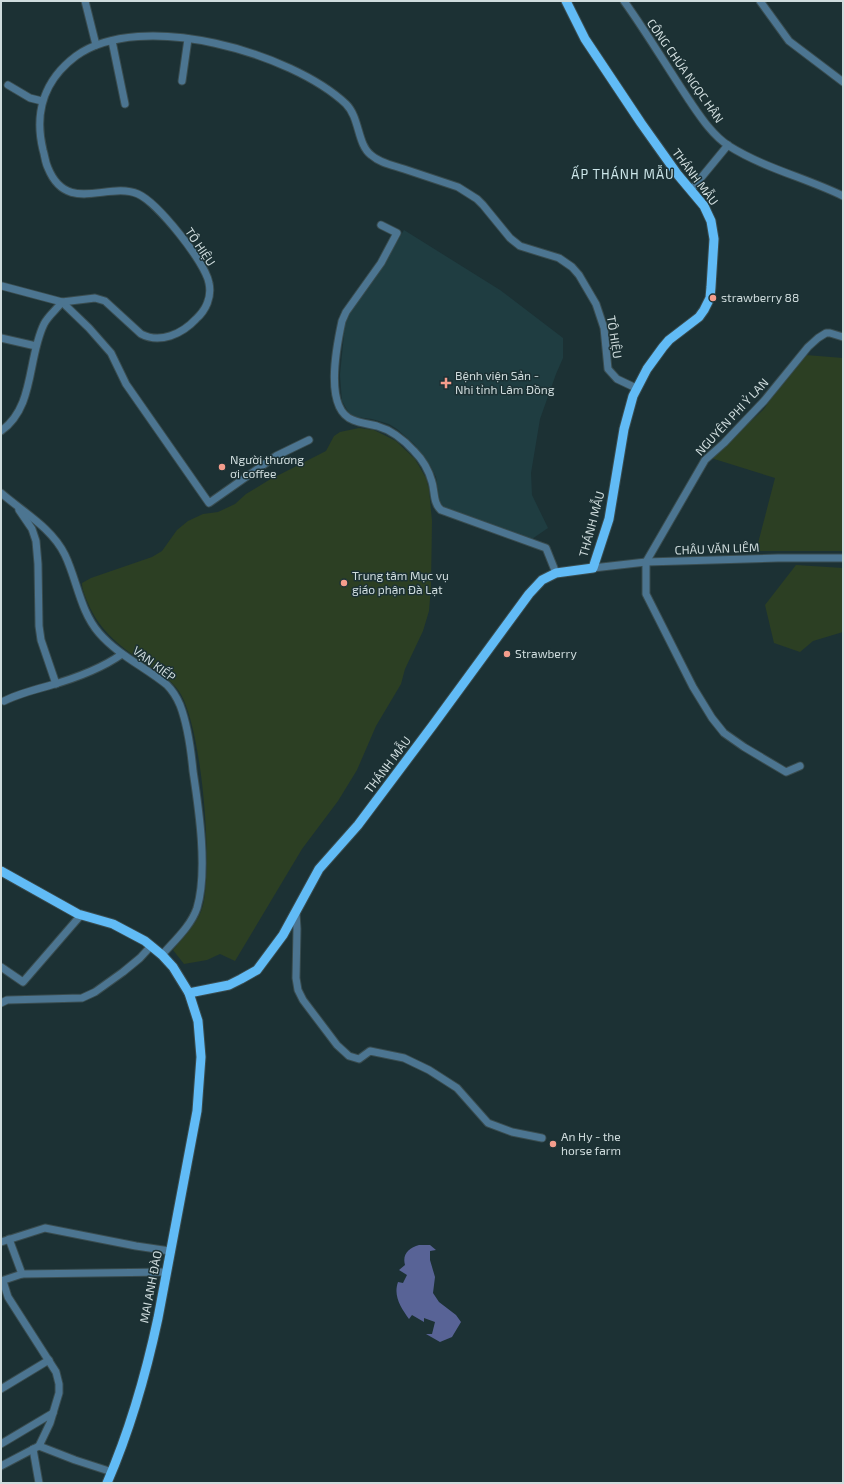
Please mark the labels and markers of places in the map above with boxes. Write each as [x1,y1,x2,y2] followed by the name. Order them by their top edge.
[721,290,799,304] place label: strawberry 88
[708,293,718,303] marker: strawberry 88
[455,368,555,396] place label: Bệnh viện Sản - Nhi tỉnh Lâm Đồng
[440,377,452,389] marker: Bệnh viện Sản - Nhi tỉnh Lâm Đồng
[230,452,304,480] place label: Người thương ơi coffee
[217,462,227,472] marker: Người thương ơi coffee
[352,568,449,597] place label: Trung tâm Mục vụ giáo phận Đà Lạt
[339,578,349,588] marker: Trung tâm Mục vụ giáo phận Đà Lạt
[515,646,577,660] place label: Strawberry
[502,649,512,659] marker: Strawberry
[561,1129,621,1157] place label: An Hy - the horse farm
[548,1139,558,1149] marker: An Hy - the horse farm

